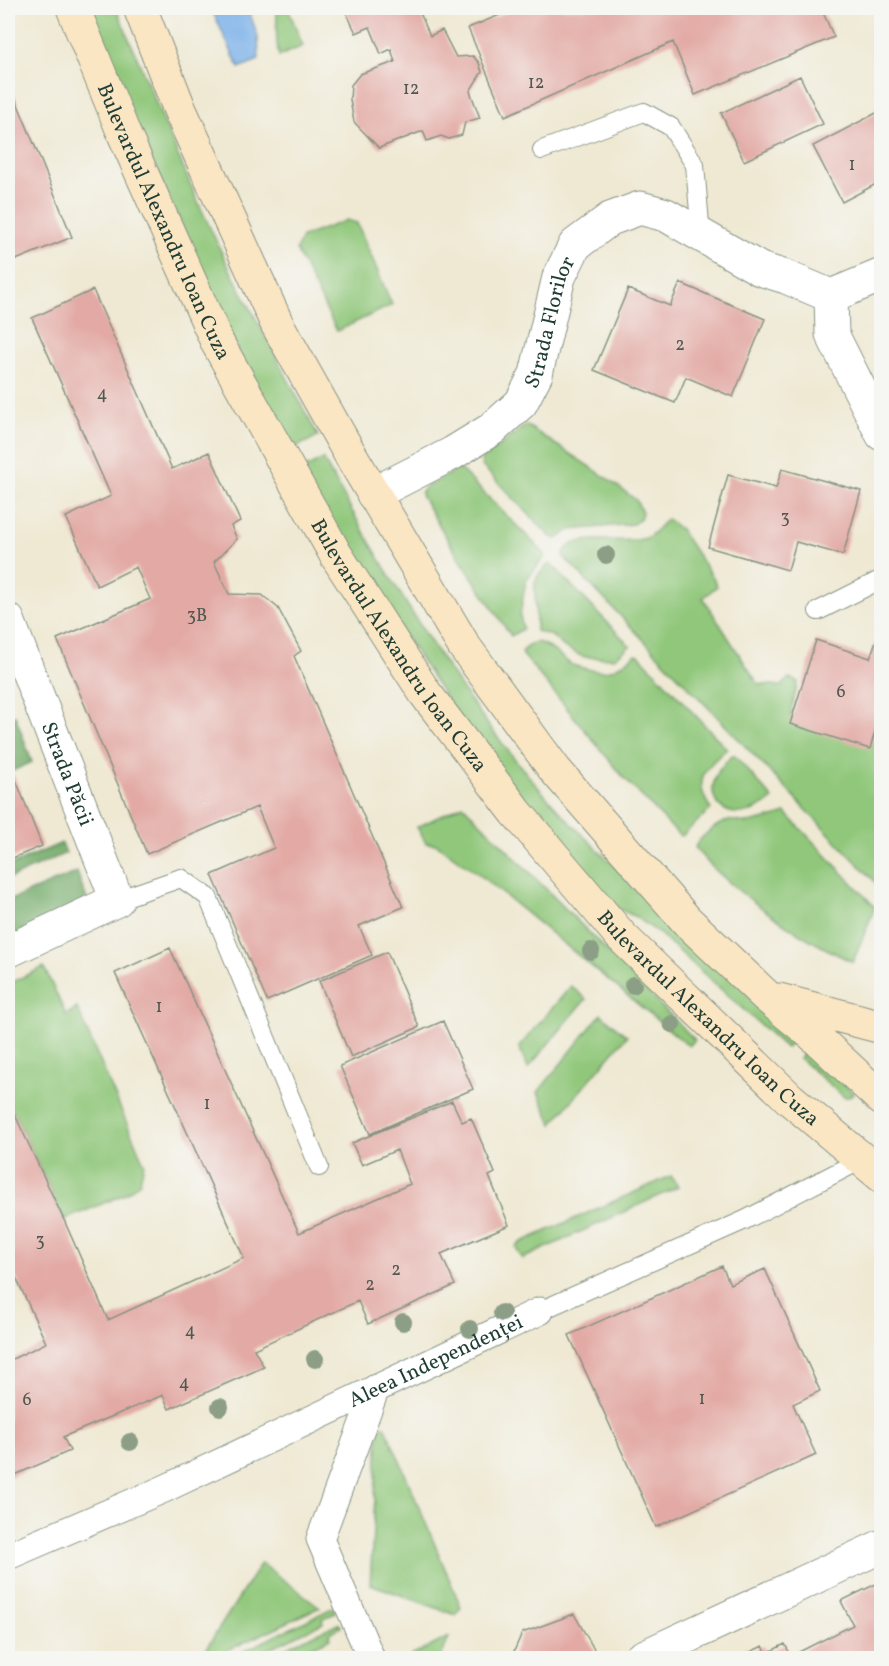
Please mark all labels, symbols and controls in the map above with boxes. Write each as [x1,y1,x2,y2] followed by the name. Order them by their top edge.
[528,71,544,96] house number: 12
[403,77,419,102] house number: 12
[89,79,237,366] street label: Bulevardul Alexandru Ioan Cuza
[849,153,855,178] house number: 1
[518,252,583,394] street label: Strada Florilor
[675,333,685,358] house number: 2
[97,382,107,407] house number: 4
[780,506,790,531] house number: 3
[303,514,494,779] street label: Bulevardul Alexandru Ioan Cuza
[187,604,207,629] house number: 3B
[836,680,846,705] house number: 6
[33,718,100,831] street label: Strada Păcii
[589,905,825,1134] street label: Bulevardul Alexandru Ioan Cuza
[156,995,162,1020] house number: 1
[204,1092,210,1117] house number: 1
[35,1229,45,1254] house number: 3
[391,1258,401,1283] house number: 2
[365,1273,375,1298] house number: 2
[344,1308,528,1416] street label: Aleea Independenței
[185,1319,195,1344] house number: 4
[179,1371,189,1396] house number: 4
[699,1387,705,1412] house number: 1
[22,1388,32,1413] house number: 6

